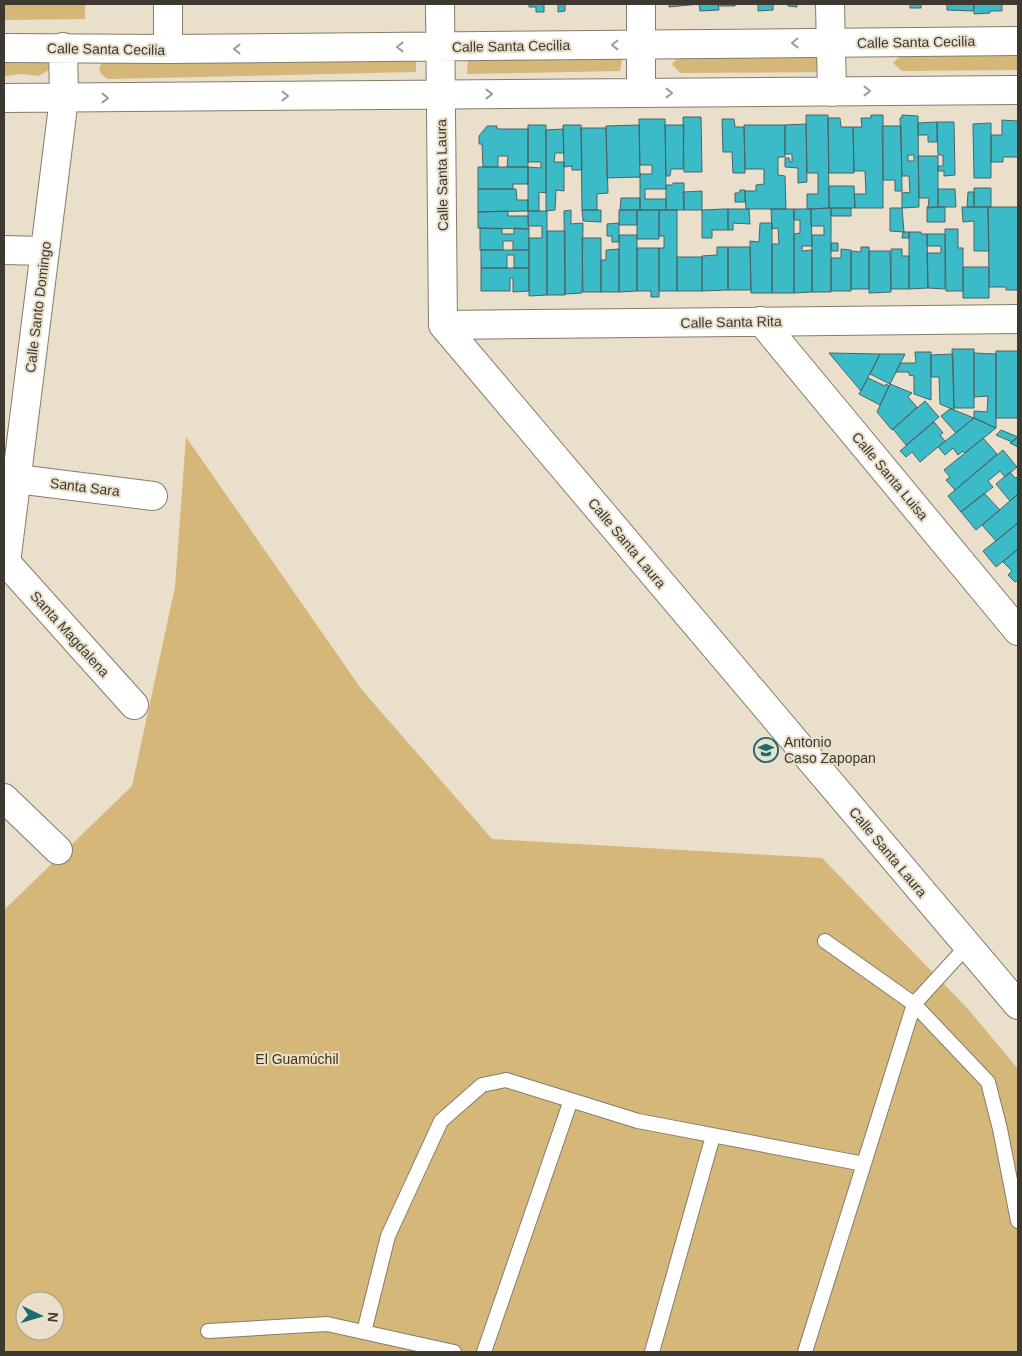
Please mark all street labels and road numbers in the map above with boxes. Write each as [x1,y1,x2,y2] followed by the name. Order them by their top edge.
[857,33,975,51] street label: Calle Santa Cecilia
[452,37,570,55] street label: Calle Santa Cecilia
[47,40,165,58] street label: Calle Santa Cecilia
[433,119,451,231] street label: Calle Santa Laura
[22,240,54,374] street label: Calle Santo Domingo
[680,313,782,331] street label: Calle Santa Rita
[849,429,932,523] street label: Calle Santa Luisa
[49,475,121,499] street label: Santa Sara
[585,495,669,591] street label: Calle Santa Laura
[27,588,113,680] street label: Santa Magdalena
[846,804,930,900] street label: Calle Santa Laura

